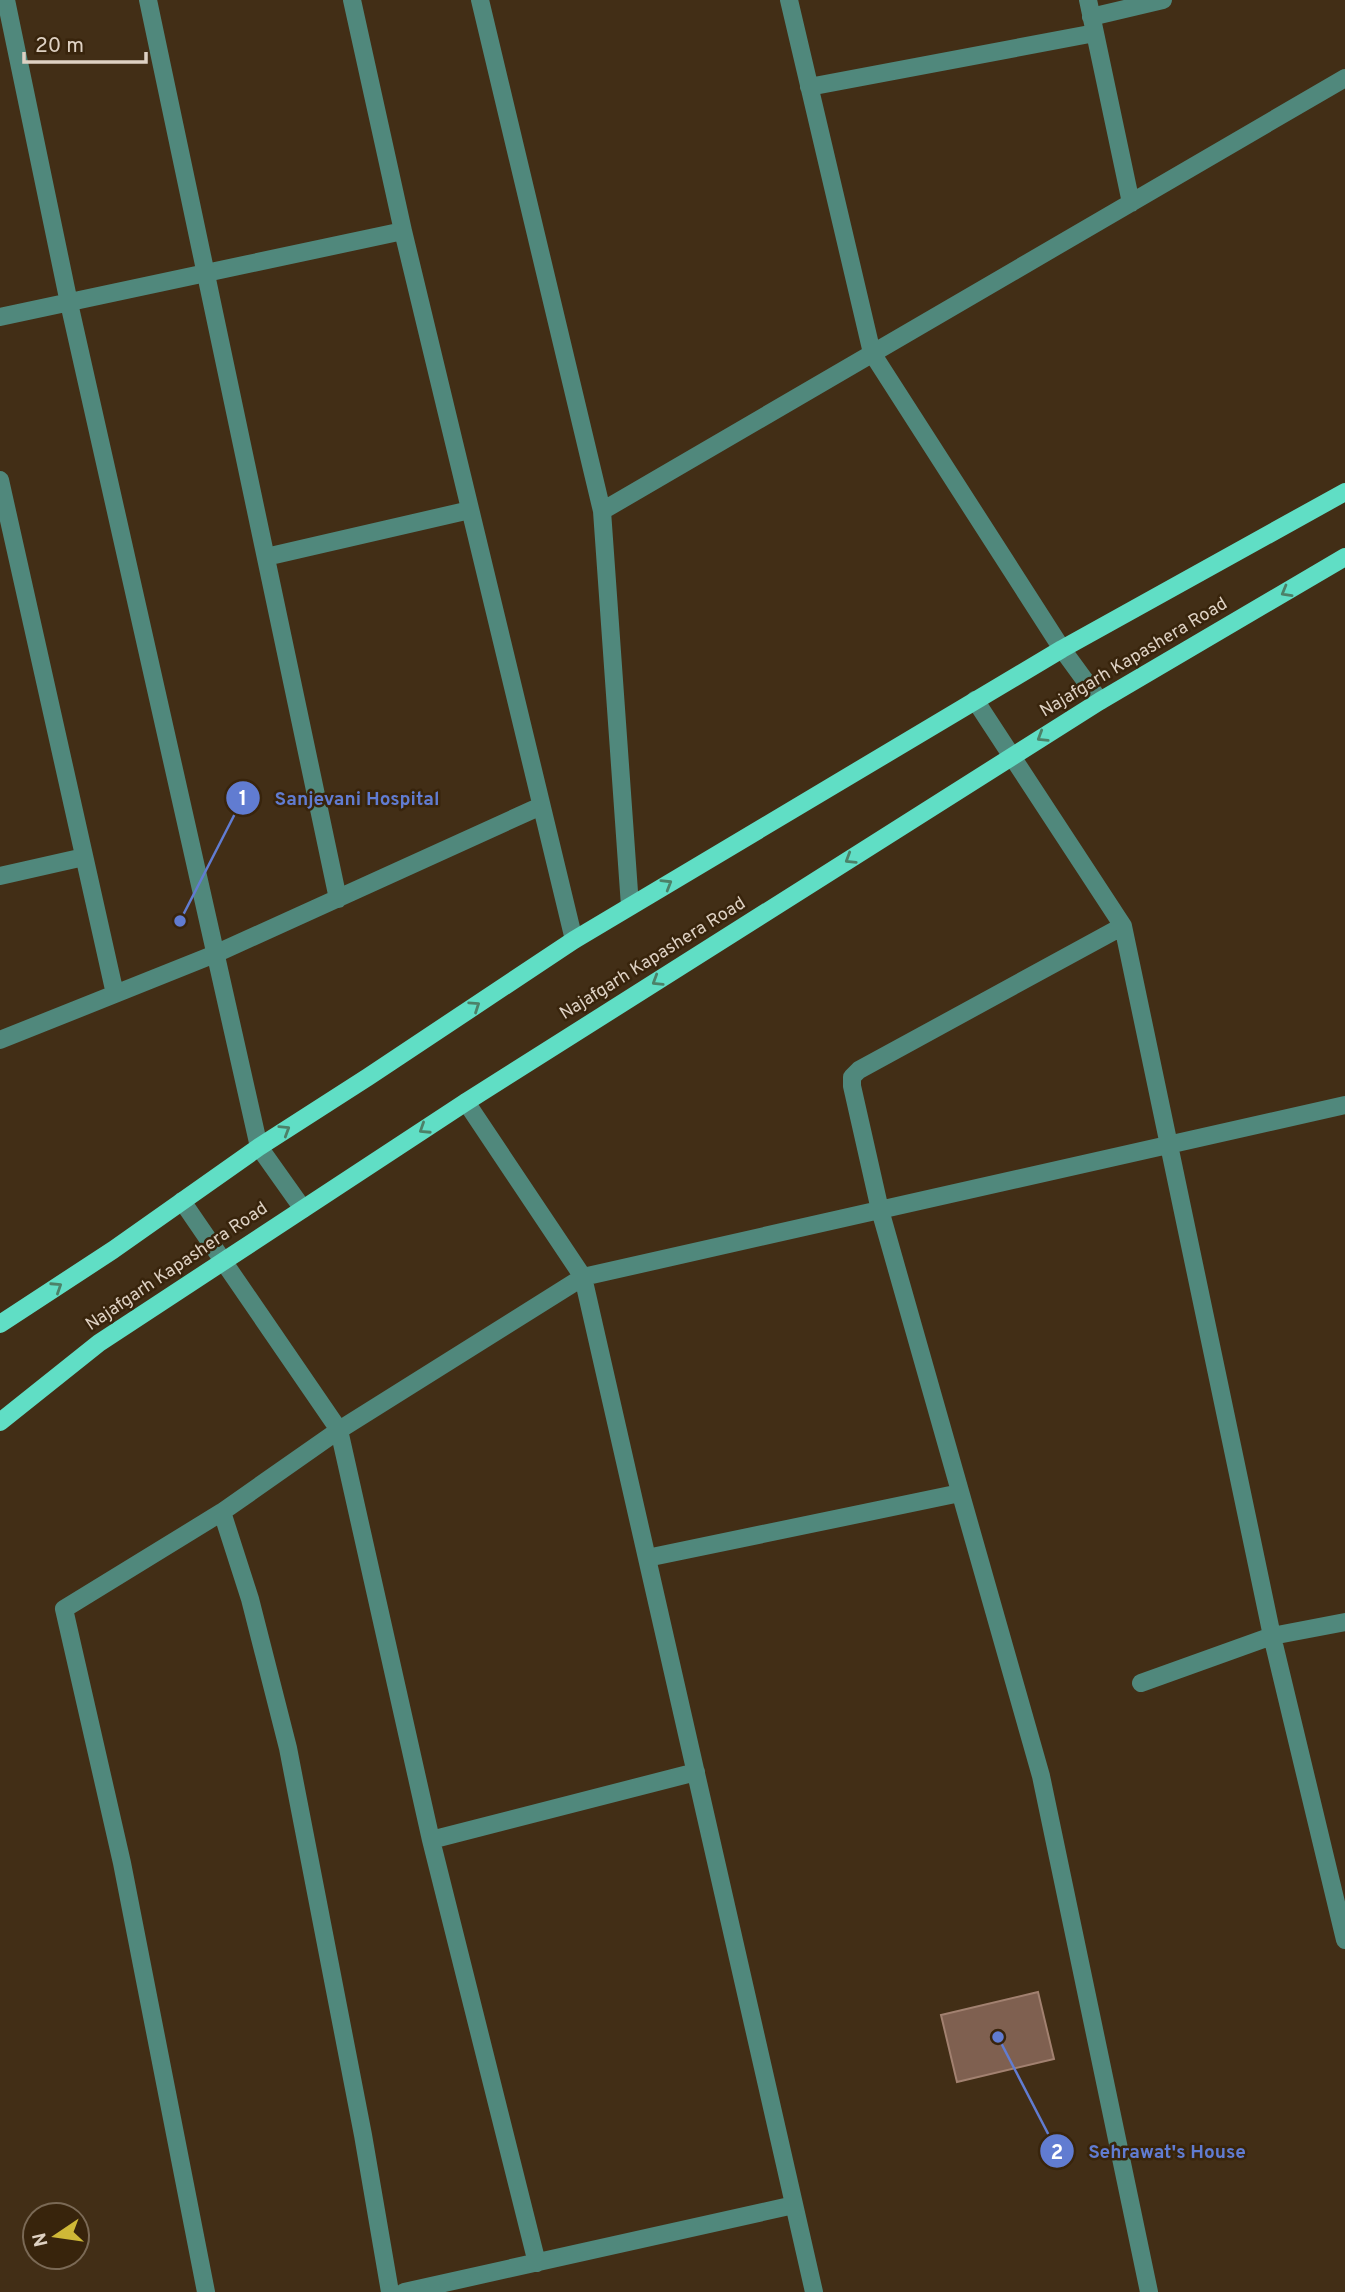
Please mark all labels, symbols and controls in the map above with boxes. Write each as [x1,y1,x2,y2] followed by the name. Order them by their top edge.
[24,21,147,65] scale bar
[35,33,84,60] text: 20 m
[1281,583,1294,596] one-way arrow
[1036,593,1232,723] street label: Najafgarh Kapashera Road
[1036,729,1049,742] one-way arrow
[226,778,454,818] callout: Sanjevani Hospital
[239,786,247,813] text: 1
[275,788,439,812] text: Sanjevani Hospital
[844,850,857,863] one-way arrow
[660,879,673,892] one-way arrow
[556,892,750,1026] street label: Najafgarh Kapashera Road
[652,972,665,985] one-way arrow
[468,1001,481,1014] one-way arrow
[419,1121,432,1134] one-way arrow
[277,1126,290,1139] one-way arrow
[81,1197,273,1337] street label: Najafgarh Kapashera Road
[49,1282,62,1295] one-way arrow
[1040,2131,1260,2171] callout: Sehrawat's House
[1051,2140,1063,2167] text: 2
[1088,2141,1246,2165] text: Sehrawat's House
[21,2201,91,2271] north arrow
[28,2230,55,2249] text: N

